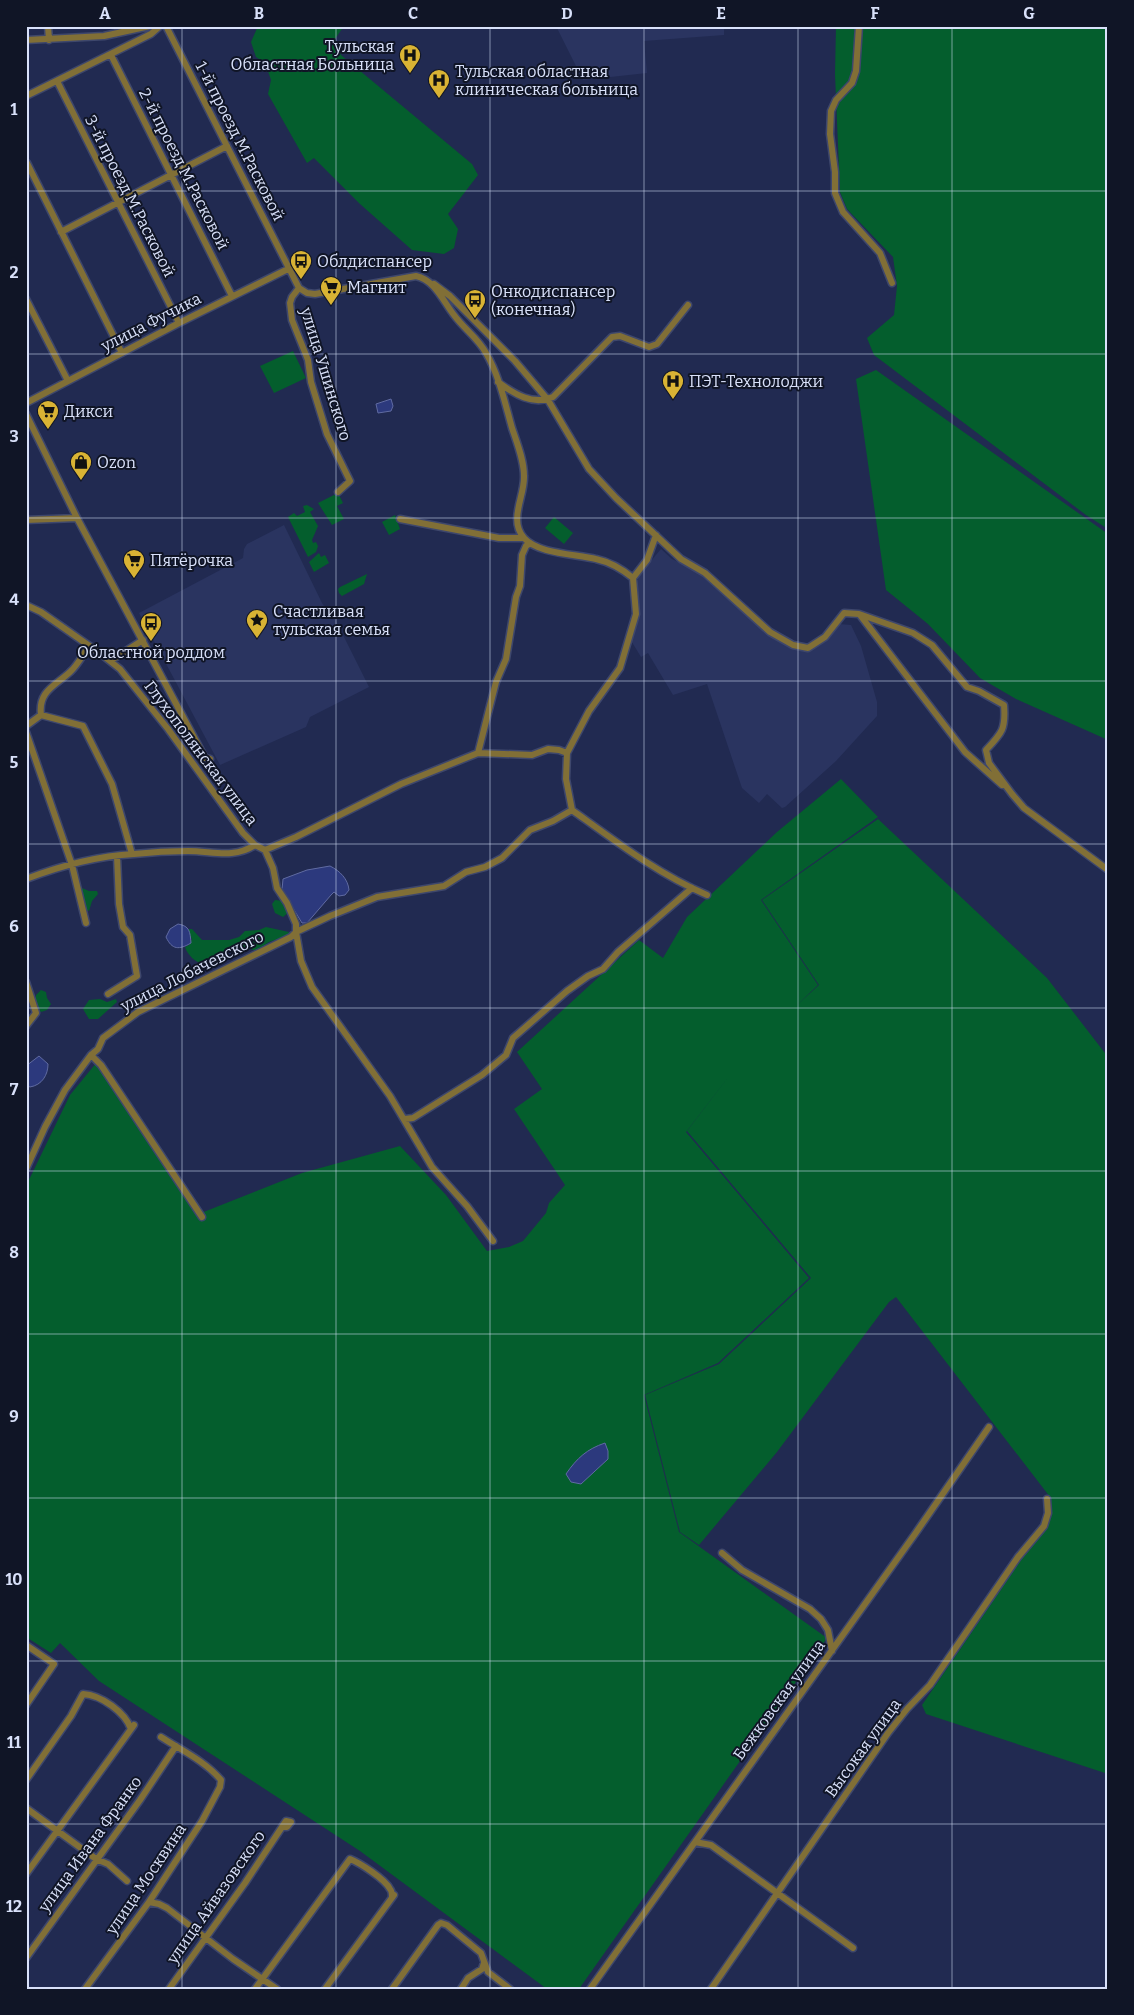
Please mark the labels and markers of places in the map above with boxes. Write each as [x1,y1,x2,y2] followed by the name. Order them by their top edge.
[231,37,394,74] place label: Тульская Областная Больница
[398,43,422,74] hospital icon: Тульская Областная Больница
[455,62,638,99] place label: Тульская областная клиническая больница
[427,68,451,99] hospital icon: Тульская областная клиническая больница
[289,249,313,280] bus stop icon: Облдиспансер
[317,252,432,271] place label: Облдиспансер
[319,275,343,306] supermarket icon: Магнит
[347,278,406,297] place label: Магнит
[491,282,615,319] place label: Онкодиспансер (конечная)
[463,288,487,319] bus stop icon: Онкодиспансер (конечная)
[661,369,685,400] hospital icon: ПЭТ-Технолоджи
[689,372,823,391] place label: ПЭТ-Технолоджи
[36,399,60,430] supermarket icon: Дикси
[64,402,113,421] place label: Дикси
[69,450,93,481] shop icon: Ozon
[97,453,136,472] place label: Ozon
[122,548,146,579] supermarket icon: Пятёрочка
[150,551,233,570] place label: Пятёрочка
[273,602,390,639] place label: Счастливая тульская семья
[245,608,269,639] place icon: Счастливая тульская семья
[139,611,163,642] bus stop icon: Областной роддом
[77,643,225,662] place label: Областной роддом

